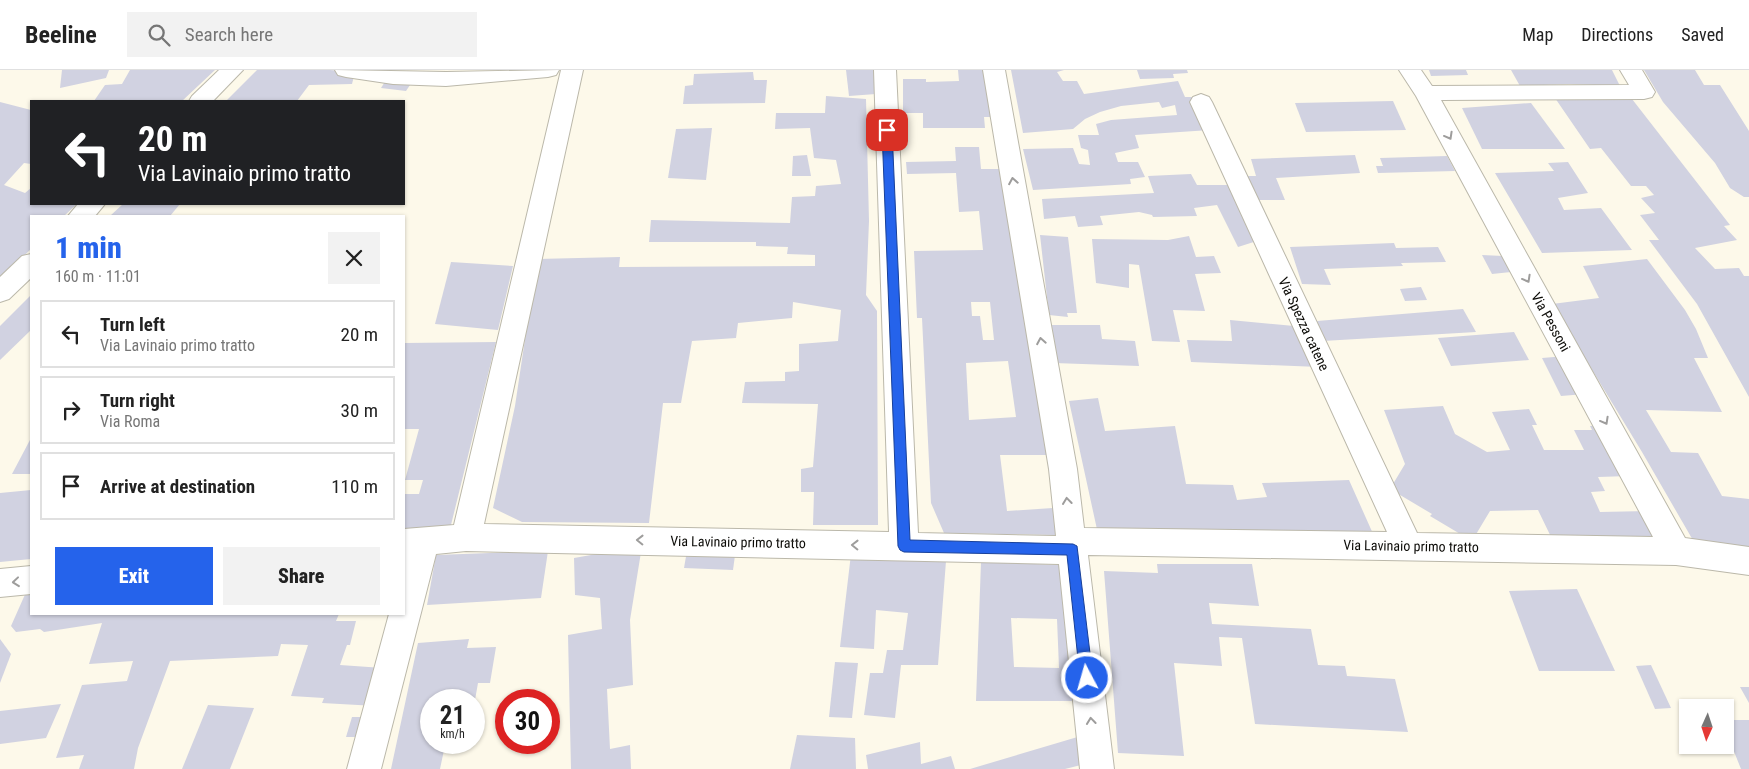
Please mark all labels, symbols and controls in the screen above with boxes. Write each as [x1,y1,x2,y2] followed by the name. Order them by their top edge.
[127,12,477,57] search box
[25,21,97,49] text: Beeline
[145,21,173,49] icon: search
[185,23,273,46] text: Search here
[1522,24,1553,45] text: Map
[1581,24,1653,45] text: Directions
[1681,24,1724,45] text: Saved
[866,109,908,151] pin
[873,116,901,144] icon: arrive
[138,119,207,160] text: 20 m
[55,120,120,185] icon: left
[1443,131,1453,140] one-way arrow
[138,161,351,186] text: Via Lavinaio primo tratto
[1009,176,1019,185] one-way arrow
[55,230,122,265] text: 1 min
[328,232,380,284] button: close
[55,267,141,286] text: 160 m · 11:01
[1521,273,1531,282] one-way arrow
[1275,275,1333,374] street label: Via Spezza catene
[1528,290,1574,354] street label: Via Pessoni
[100,313,165,336] text: Turn left
[57,320,85,348] icon: left
[341,323,378,346] text: 20 m
[100,336,255,355] text: Via Lavinaio primo tratto
[1036,337,1046,345] one-way arrow
[100,389,175,412] text: Turn right
[57,396,85,424] icon: right
[341,399,378,422] text: 30 m
[100,412,160,431] text: Via Roma
[1599,416,1609,425] one-way arrow
[57,472,85,500] icon: arrive
[100,475,255,498] text: Arrive at destination
[331,475,378,498] text: 110 m
[1062,497,1073,505] one-way arrow
[670,533,806,551] street label: Via Lavinaio primo tratto
[636,535,644,546] one-way arrow
[1343,537,1479,555] street label: Via Lavinaio primo tratto
[851,540,859,550] one-way arrow
[55,547,213,605] button: Exit
[223,547,380,605] button: Share
[11,576,19,587] one-way arrow
[1060,651,1112,703] position arrow
[495,689,560,754] speed limit sign: 30
[1679,699,1734,754] north arrow
[1679,699,1734,754] map controls
[440,701,465,730] text: 21
[1086,716,1097,724] one-way arrow
[440,727,465,741] text: km/h

